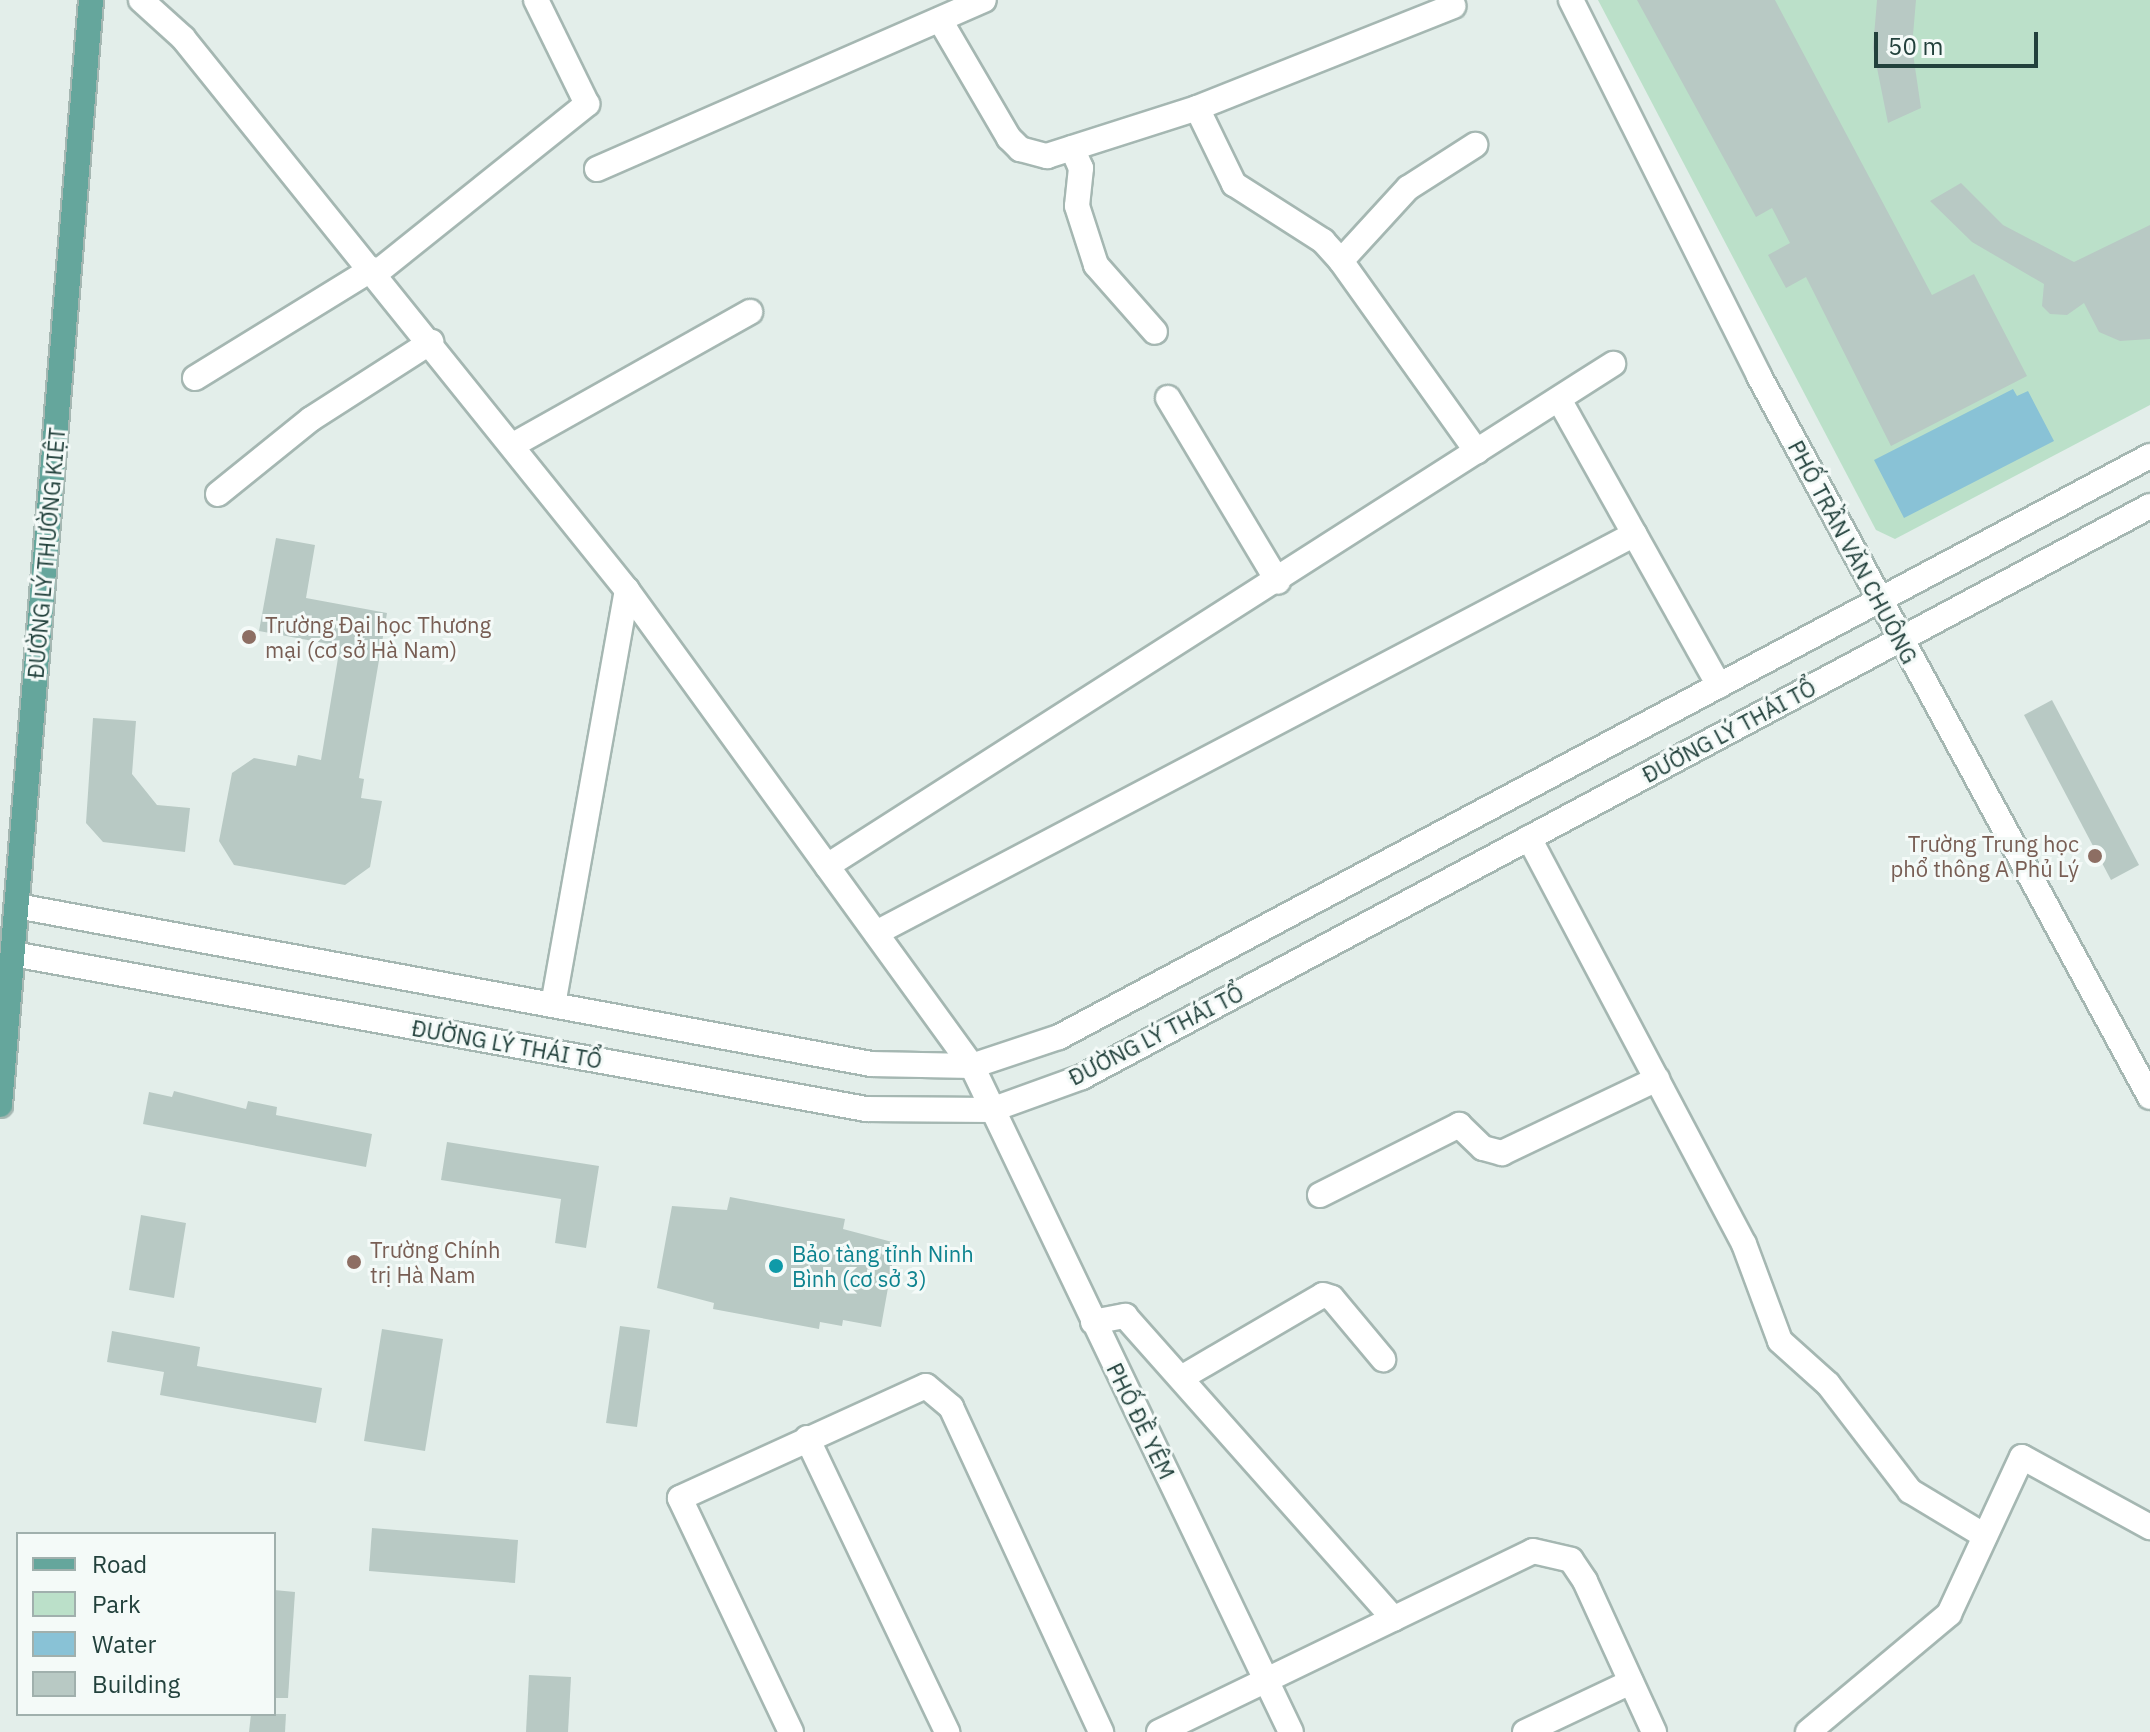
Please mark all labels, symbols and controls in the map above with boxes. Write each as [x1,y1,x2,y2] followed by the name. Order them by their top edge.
[1878,16,2042,66] scale bar
[1888,30,1943,62] text: 50 m
[22,426,70,680] street label: ĐƯỜNG LÝ THƯỜNG KIỆT
[1783,436,1923,668] street label: PHỐ TRẦN VĂN CHUÔNG
[265,611,491,662] place label: Trường Đại học Thương mại (cơ sở Hà Nam)
[240,628,258,646] marker: Trường Đại học Thương mại (cơ sở Hà Nam)
[1638,674,1820,788] street label: ĐƯỜNG LÝ THÁI TỔ
[1890,830,2079,882] place label: Trường Trung học phổ thông A Phủ Lý
[2086,847,2104,865] marker: Trường Trung học phổ thông A Phủ Lý
[1064,979,1248,1091] street label: ĐƯỜNG LÝ THÁI TỔ
[410,1014,604,1074] street label: ĐƯỜNG LÝ THÁI TỔ
[370,1236,500,1288] place label: Trường Chính trị Hà Nam
[792,1240,974,1292] place label: Bảo tàng tỉnh Ninh Bình (cơ sở 3)
[345,1253,363,1271] marker: Trường Chính trị Hà Nam
[767,1257,785,1275] marker: Bảo tàng tỉnh Ninh Bình (cơ sở 3)
[1101,1358,1181,1484] street label: PHỐ ĐỀ YÊM
[16,1532,276,1716] legend
[92,1548,147,1580] text: Road
[92,1588,141,1620] text: Park
[92,1628,156,1660] text: Water
[92,1668,180,1700] text: Building

